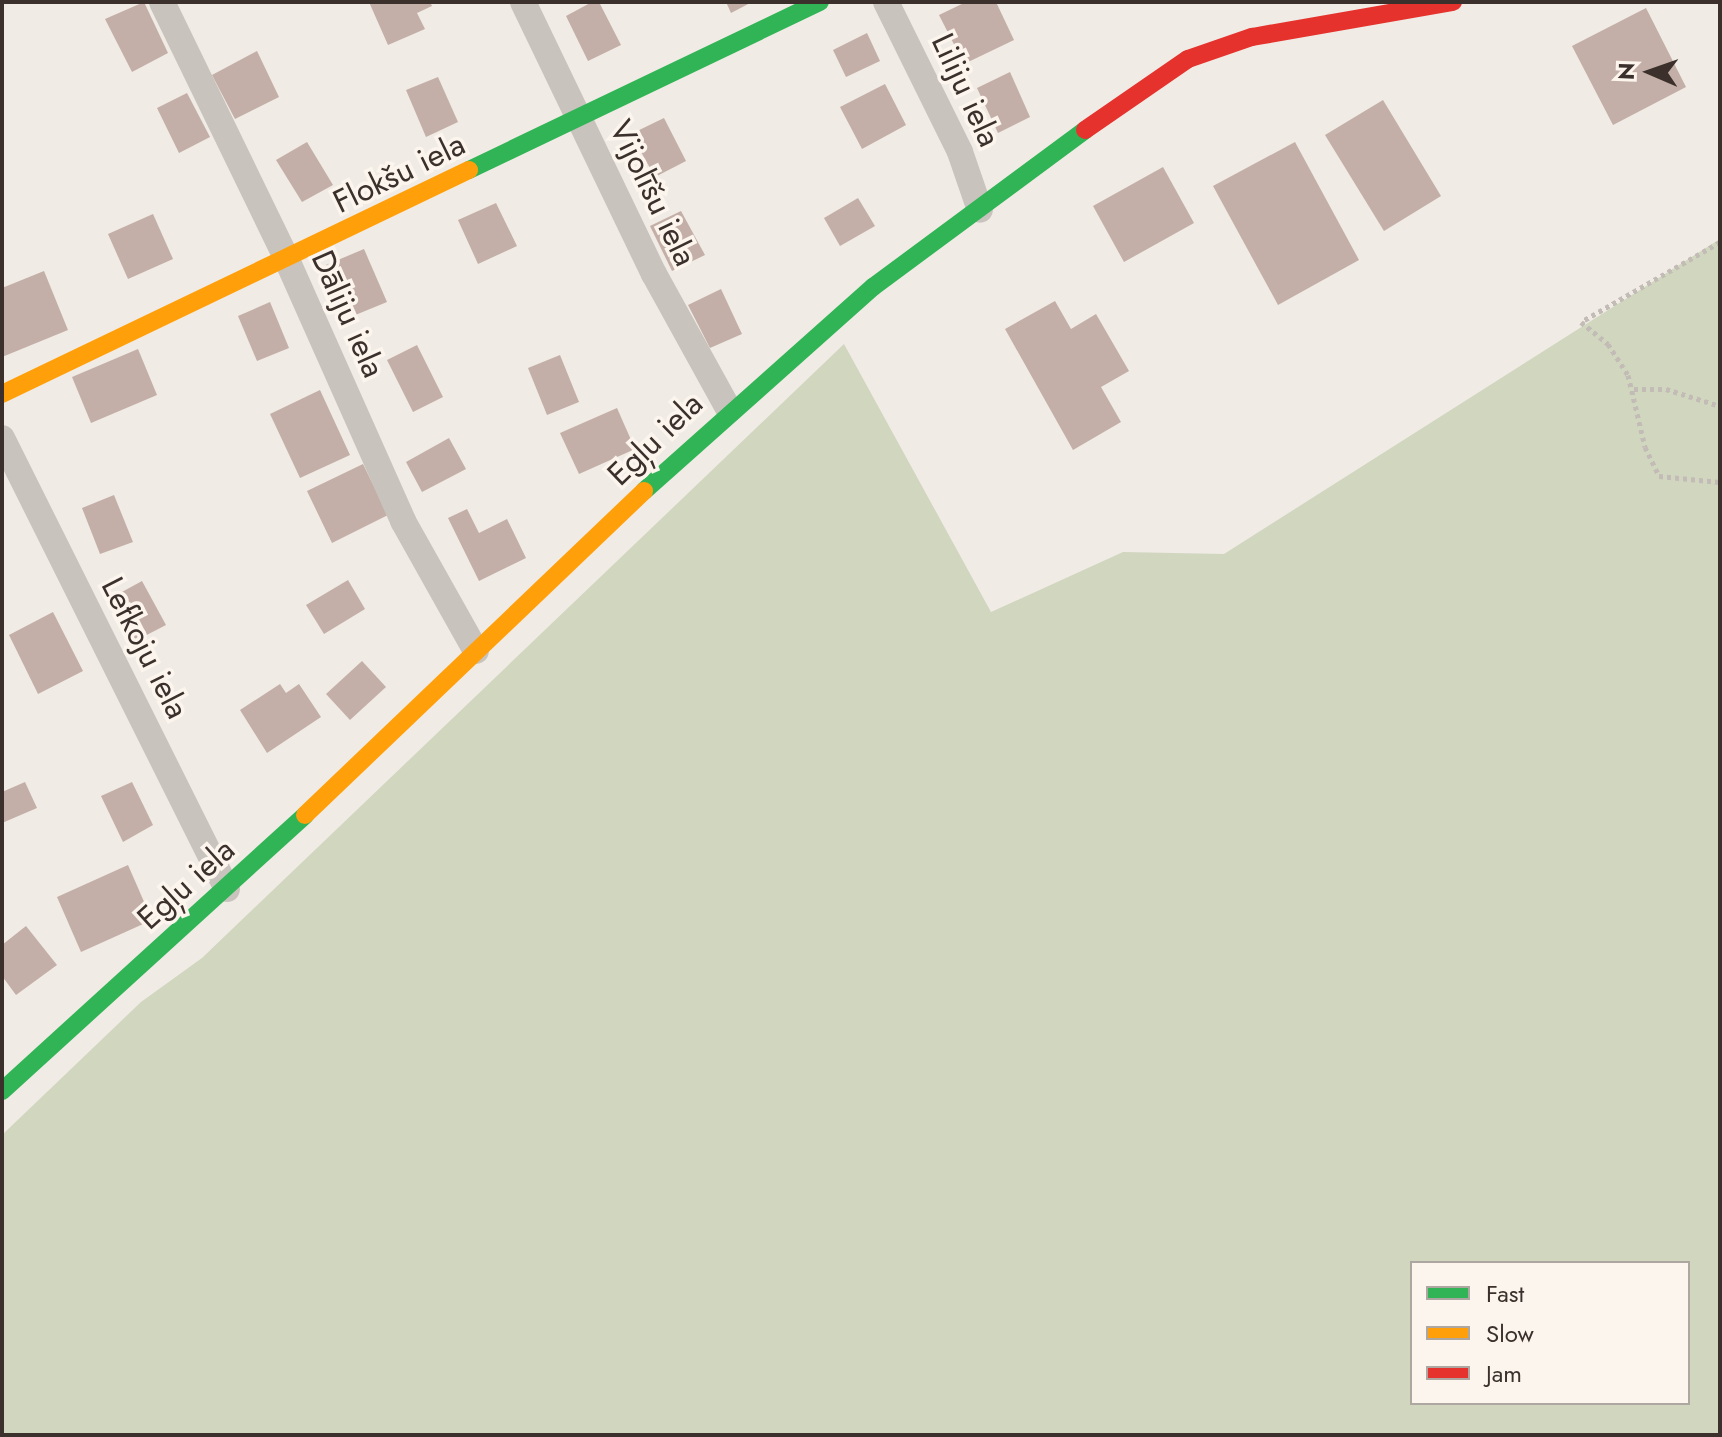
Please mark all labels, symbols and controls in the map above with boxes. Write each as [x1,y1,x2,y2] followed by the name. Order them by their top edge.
[923,27,1009,153] street label: Liliju iela
[1610,32,1690,112] north arrow
[1610,62,1642,80] text: N
[601,114,705,272] street label: Vijolīšu iela
[327,125,471,221] street label: Flokšu iela
[303,245,393,383] street label: Dāliju iela
[600,384,710,494] street label: Egļu iela
[93,571,197,725] street label: Lefkoju iela
[130,831,242,937] street label: Egļu iela
[1410,1261,1690,1405] legend
[1486,1276,1524,1311] text: Fast
[1486,1316,1534,1351] text: Slow
[1486,1356,1522,1391] text: Jam

